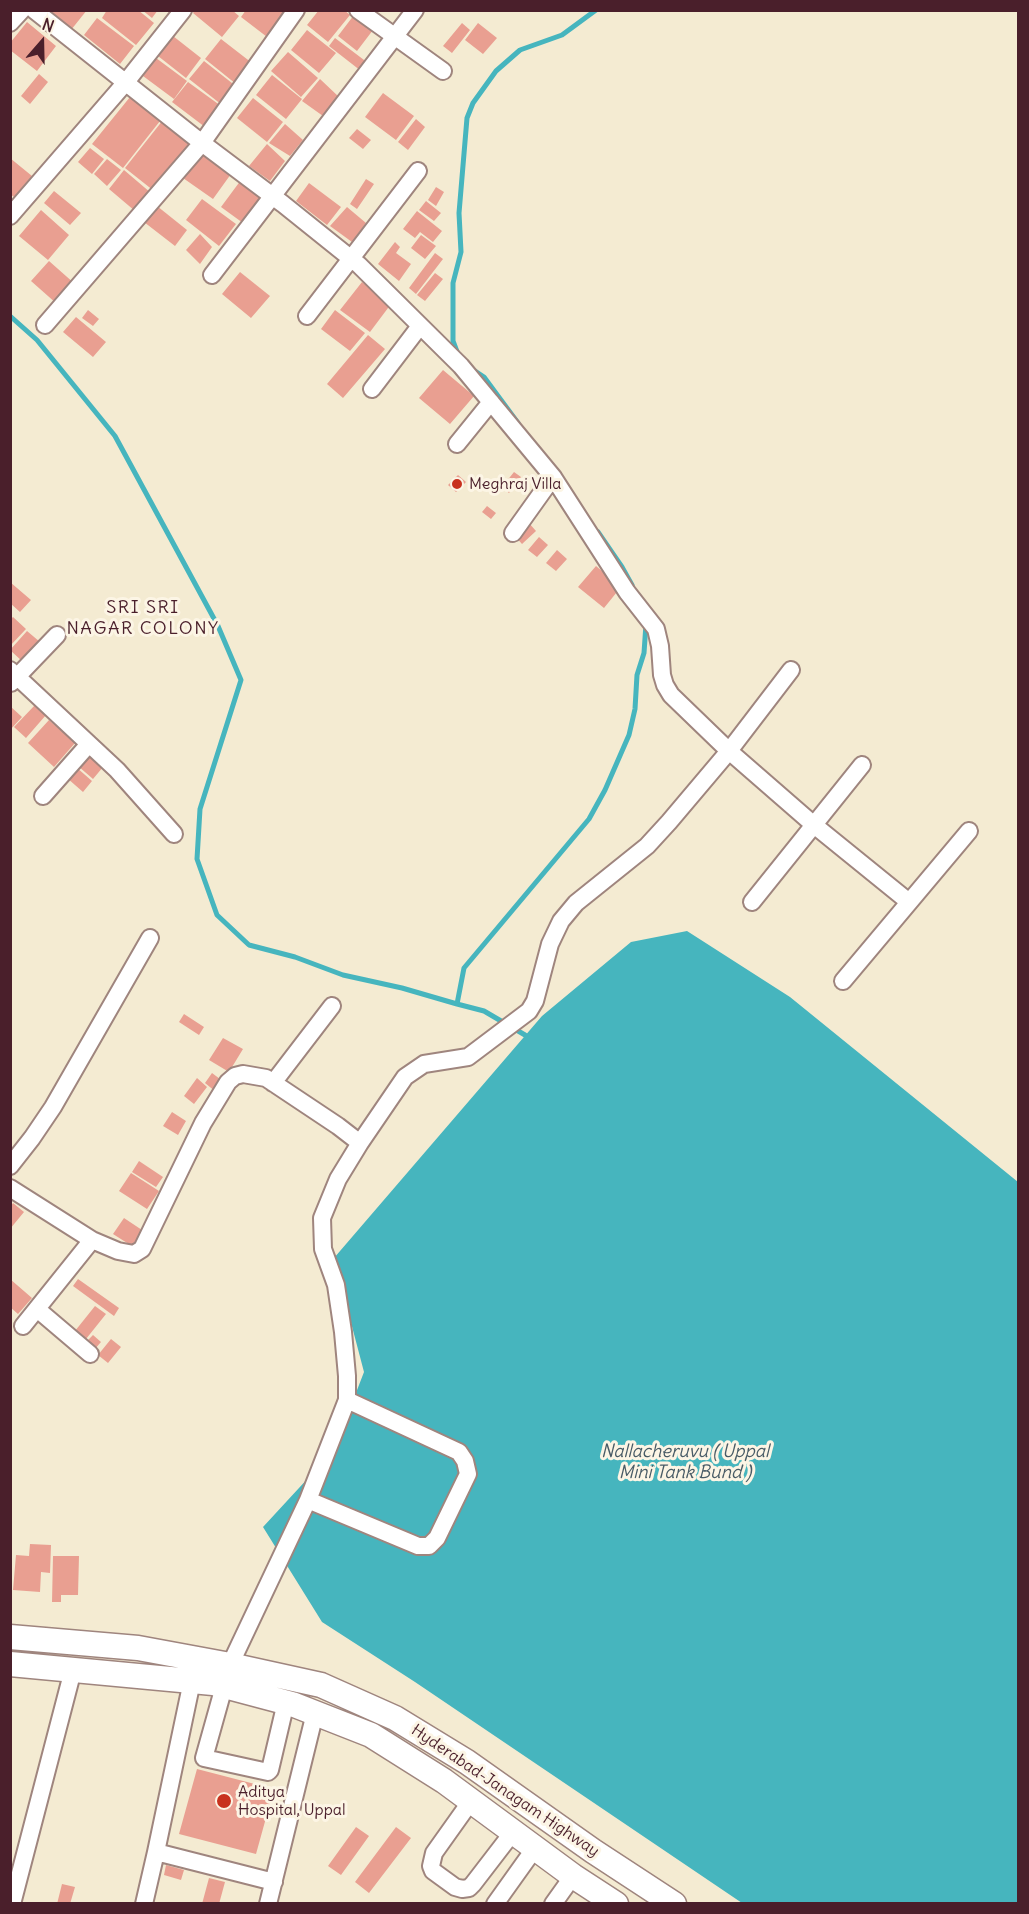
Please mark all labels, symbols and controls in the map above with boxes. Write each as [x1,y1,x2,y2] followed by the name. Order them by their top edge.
[12,12,72,72] north arrow
[40,14,57,36] text: N
[469,474,561,494] place label: Meghraj Villa
[450,477,464,491] marker: Meghraj Villa
[66,597,220,640] district label: SRI SRI NAGAR COLONY
[601,1441,769,1484] water label: Nallacheruvu ( Uppal Mini Tank Bund )
[407,1721,603,1861] street label: Hyderabad-Janagam Highway
[238,1782,345,1820] place label: Aditya Hospital, Uppal
[215,1792,233,1810] marker: Aditya Hospital, Uppal

